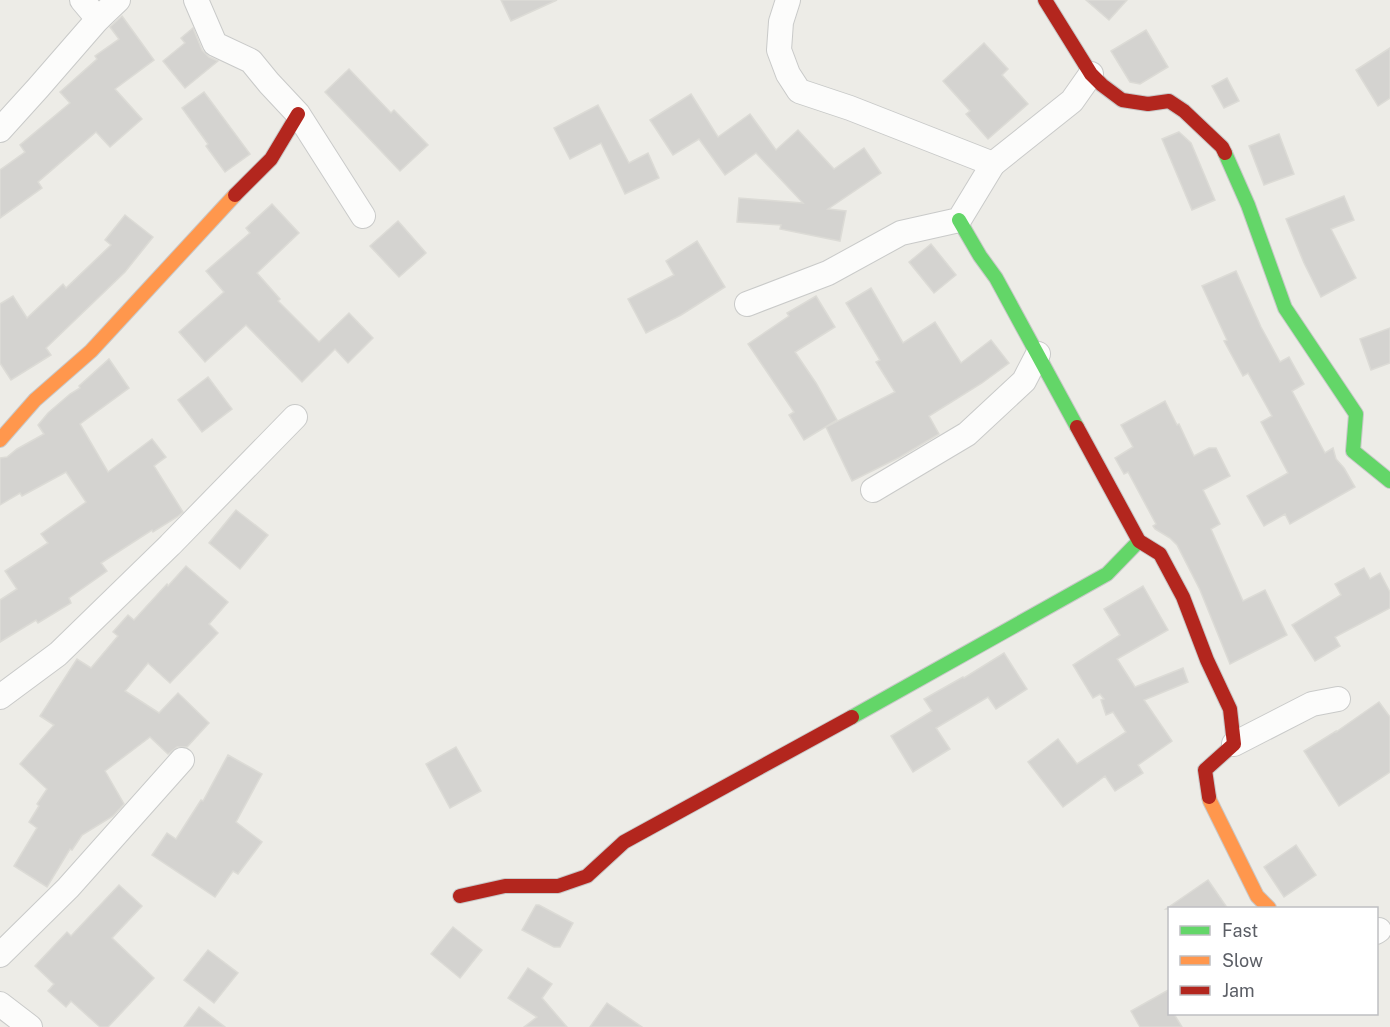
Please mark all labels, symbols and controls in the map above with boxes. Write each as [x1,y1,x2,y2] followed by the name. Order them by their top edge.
[1168,907,1378,1015] legend
[1222,920,1258,941] text: Fast
[1222,950,1263,971] text: Slow
[1222,980,1255,1001] text: Jam

